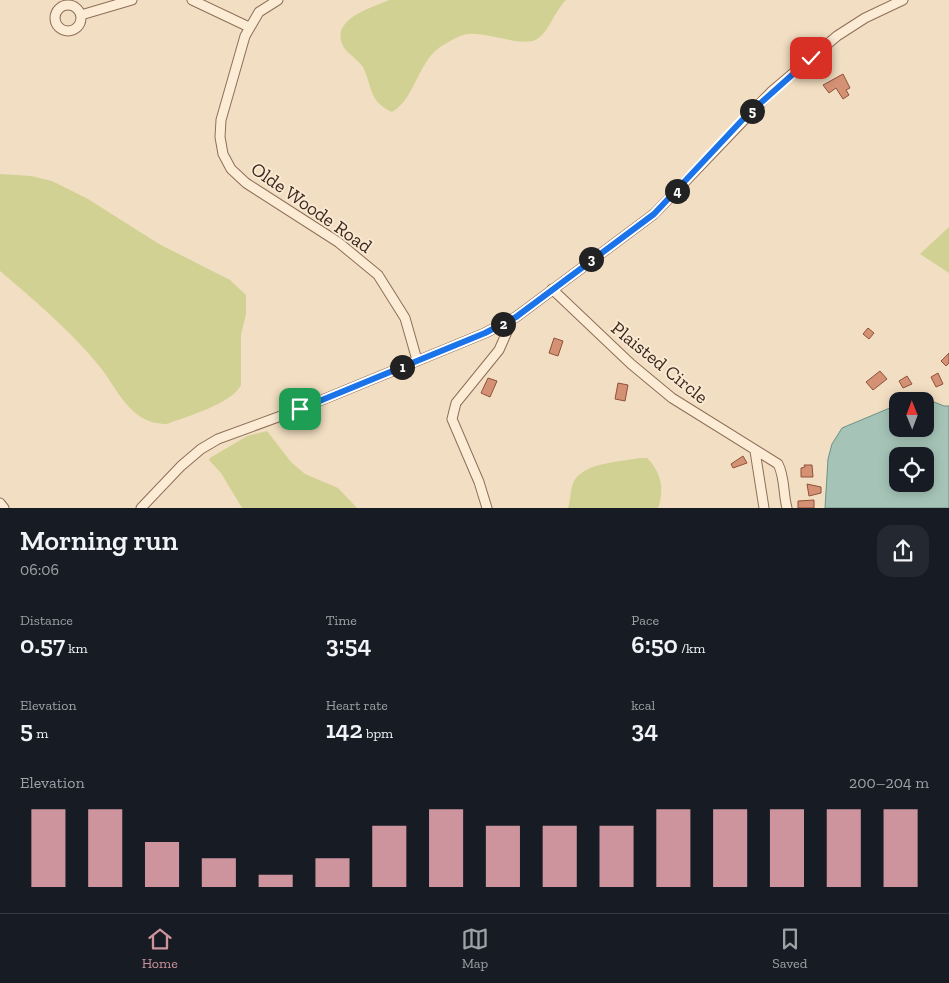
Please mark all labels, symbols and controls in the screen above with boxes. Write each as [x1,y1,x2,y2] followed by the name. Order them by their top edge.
[790,37,832,79] pin
[797,44,825,72] icon: check
[740,98,764,124] pin: 5
[749,103,756,120] text: 5
[247,157,377,258] street label: Olde Woode Road
[664,178,690,204] pin: 4
[674,183,681,200] text: 4
[578,246,604,272] pin: 3
[588,251,595,268] text: 3
[490,312,516,336] pin: 2
[500,316,507,333] text: 2
[607,316,713,408] street label: Plaisted Circle
[390,354,414,380] pin: 1
[400,359,405,376] text: 1
[279,388,321,430] pin
[889,392,934,438] north arrow
[889,392,934,492] map controls
[286,395,314,423] icon: arrive
[889,447,934,492] button: locate
[20,524,178,557] text: Morning run
[877,525,929,577] button: share
[20,560,59,579] text: 06:06
[20,612,73,629] text: Distance
[326,612,357,629] text: Time
[631,612,659,629] text: Pace
[20,629,65,659] text: 0.57
[326,629,371,659] text: 3:54
[631,629,678,659] text: 6:50
[65,640,88,657] text: km
[678,640,705,657] text: /km
[20,697,77,714] text: Elevation
[326,697,388,714] text: Heart rate
[631,697,655,714] text: kcal
[20,714,33,744] text: 5
[326,714,363,744] text: 142
[631,714,658,744] text: 34
[33,725,48,742] text: m
[363,725,393,742] text: bpm
[20,773,85,792] text: Elevation
[849,773,929,792] text: 200–204 m
[142,925,178,972] tab: Home
[461,925,489,972] tab: Map
[772,925,807,972] tab: Saved

